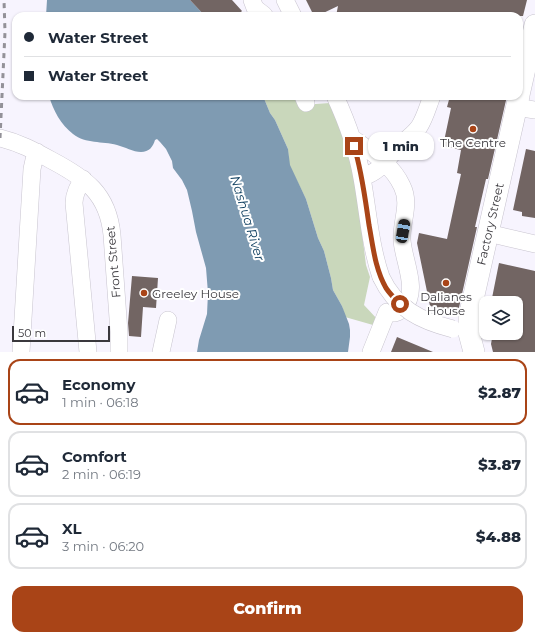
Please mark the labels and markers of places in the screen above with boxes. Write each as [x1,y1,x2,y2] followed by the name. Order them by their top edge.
[468,124,478,134] marker: The Centre
[440,135,506,150] place label: The Centre
[441,278,451,288] marker: Dalianes House
[152,286,239,301] place label: Greeley House
[139,288,149,298] marker: Greeley House
[420,289,472,318] place label: Dalianes House

